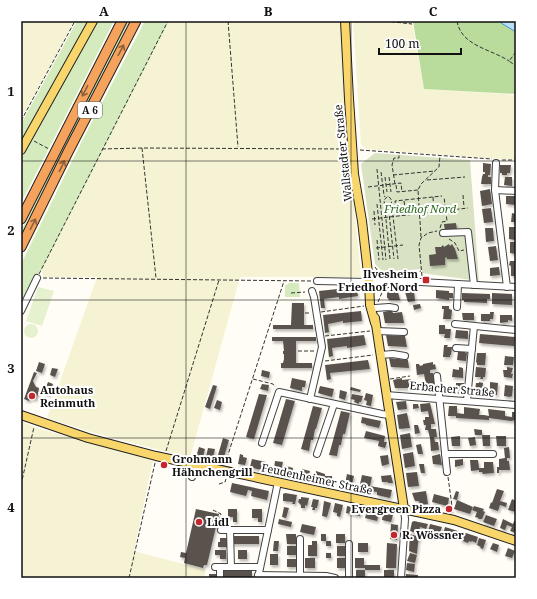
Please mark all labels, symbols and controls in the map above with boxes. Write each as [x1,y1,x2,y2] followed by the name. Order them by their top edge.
[99,2,109,20] text: A
[264,2,273,20] text: B
[429,2,438,20] text: C
[379,30,461,56] scale bar
[385,35,420,52] text: 100 m
[118,44,125,56] one-way arrow
[7,82,15,100] text: 1
[81,85,89,97] one-way arrow
[78,102,102,118] road number: A 6
[330,104,355,202] street label: Wallstadter Straße
[59,160,66,172] one-way arrow
[383,201,457,216] park label: Friedhof Nord
[30,218,37,230] one-way arrow
[7,221,15,239] text: 2
[338,266,418,294] place label: Ilvesheim Friedhof Nord
[421,275,431,285] marker: Ilvesheim Friedhof Nord
[7,359,15,377] text: 3
[409,377,495,400] street label: Erbacher Straße
[40,382,96,410] place label: Autohaus Reinmuth
[27,391,37,401] marker: Autohaus Reinmuth
[172,451,253,479] place label: Grohmann Hähnchengrill
[260,459,374,498] street label: Feudenheimer Straße
[159,460,169,470] marker: Grohmann Hähnchengrill
[7,498,15,516] text: 4
[351,501,441,516] place label: Evergreen Pizza
[444,504,454,514] marker: Evergreen Pizza
[207,514,229,529] place label: Lidl
[194,517,204,527] marker: Lidl
[402,527,464,542] place label: R. Wössner
[389,530,399,540] marker: R. Wössner

